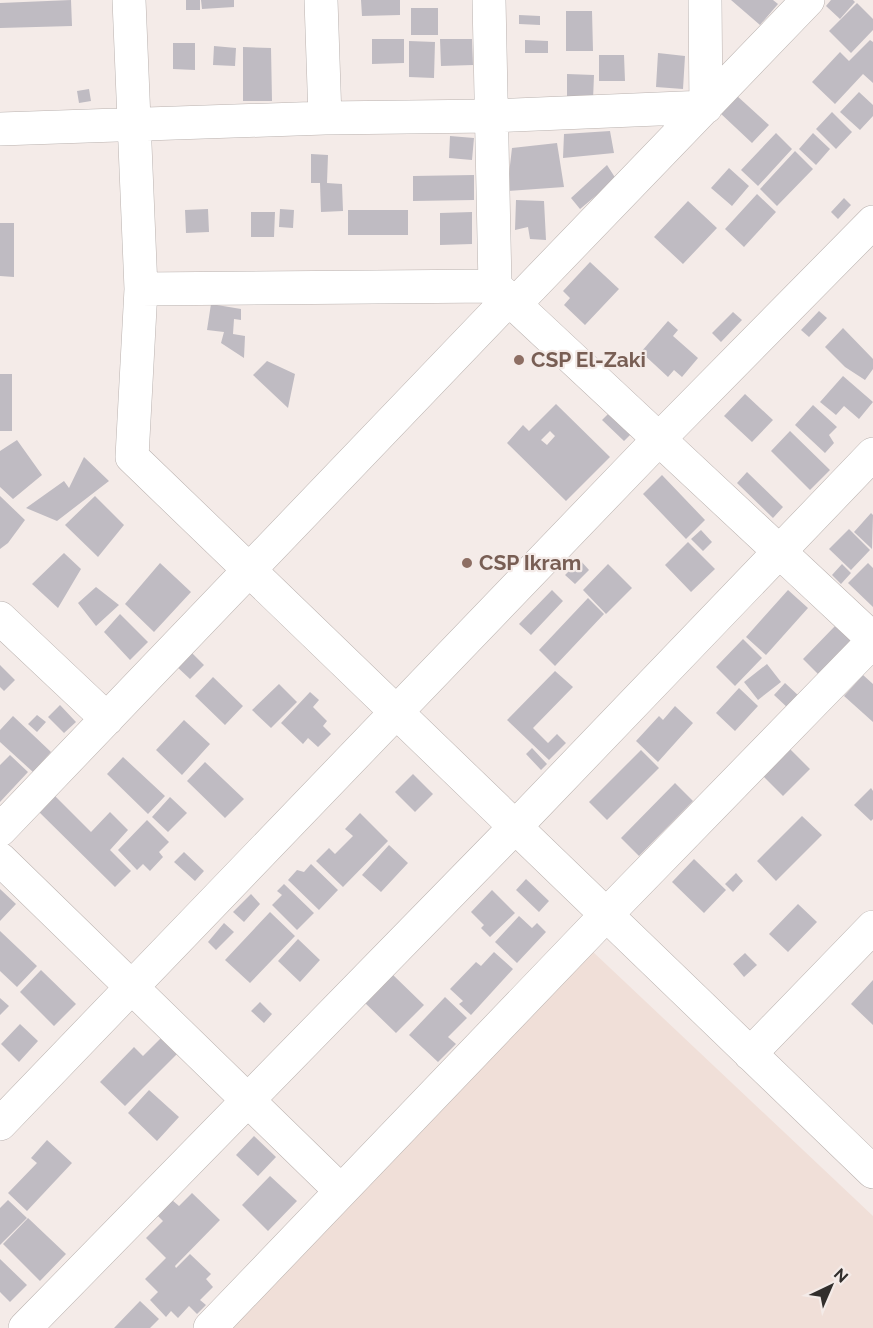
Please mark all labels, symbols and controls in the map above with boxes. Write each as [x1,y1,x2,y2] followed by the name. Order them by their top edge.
[531,347,646,372] place label: CSP El-Zaki
[512,353,526,367] marker: CSP El-Zaki
[479,550,581,575] place label: CSP Ikram
[460,556,474,570] marker: CSP Ikram
[801,1256,861,1316] north arrow
[830,1264,852,1287] text: N

